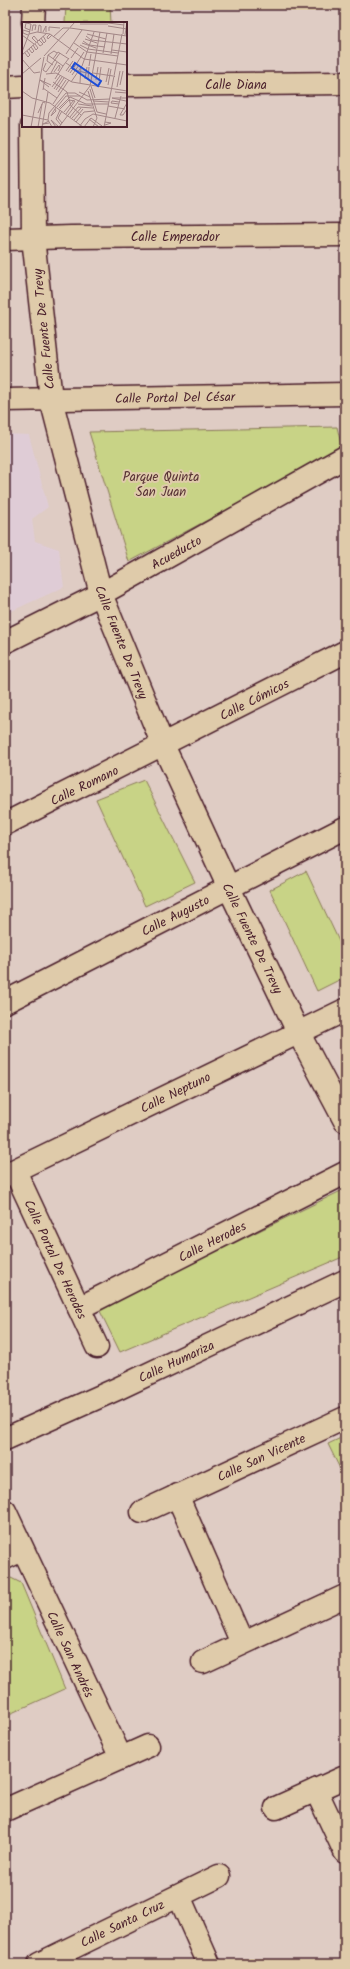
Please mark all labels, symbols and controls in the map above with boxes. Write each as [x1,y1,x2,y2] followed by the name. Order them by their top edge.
[22,22,127,127] inset map
[205,75,267,96] street label: Calle Diana
[131,227,220,248] street label: Calle Emperador
[28,266,61,390] street label: Calle Fuente De Trevy
[115,387,236,410] street label: Calle Portal Del César
[123,467,199,503] park label: Parque Quinta San Juan
[147,531,206,576] street label: Acueducto
[88,582,153,704] street label: Calle Fuente De Trevy
[216,674,294,727] street label: Calle Cómicos
[47,761,123,812] street label: Calle Romano
[216,880,288,999] street label: Calle Fuente De Trevy
[138,890,214,943] street label: Calle Augusto
[137,1067,215,1120] street label: Calle Neptuno
[18,1196,92,1323] street label: Calle Portal De Herodes
[175,1216,251,1268] street label: Calle Herodes
[135,1336,218,1389] street label: Calle Humariza
[214,1429,310,1488] street label: Calle San Vicente
[40,1608,99,1702] street label: Calle San Andrés
[77,1895,169,1954] street label: Calle Santa Cruz

